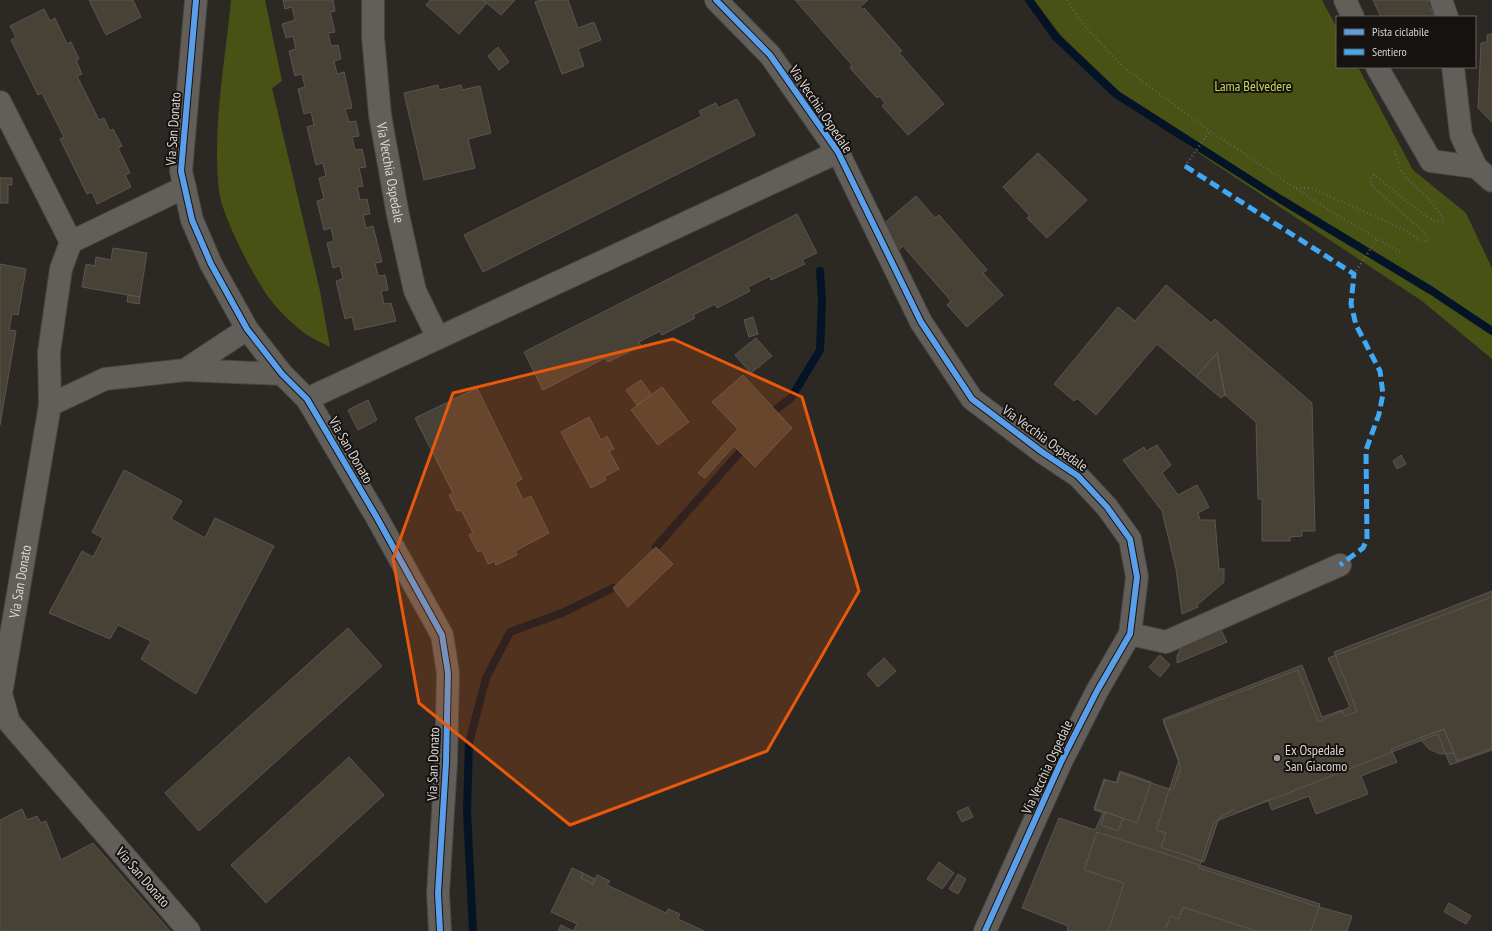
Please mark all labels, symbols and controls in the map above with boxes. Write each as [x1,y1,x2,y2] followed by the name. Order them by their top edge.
[1336,16,1476,68] legend
[1372,24,1429,39] text: Pista ciclabile
[1372,44,1407,59] text: Sentiero
[785,61,857,156] street label: Via Vecchia Ospedale
[1214,77,1292,95] park label: Lama Belvedere
[161,92,185,167] street label: Via San Donato
[372,120,409,225] street label: Via Vecchia Ospedale
[998,400,1092,475] street label: Via Vecchia Ospedale
[324,413,377,486] street label: Via San Donato
[5,544,35,620] street label: Via San Donato
[1017,717,1077,818] street label: Via Vecchia Ospedale
[423,727,443,802] street label: Via San Donato
[1285,741,1347,775] place label: Ex Ospedale San Giacomo
[1272,753,1282,763] marker: Ex Ospedale San Giacomo
[111,843,174,911] street label: Via San Donato

